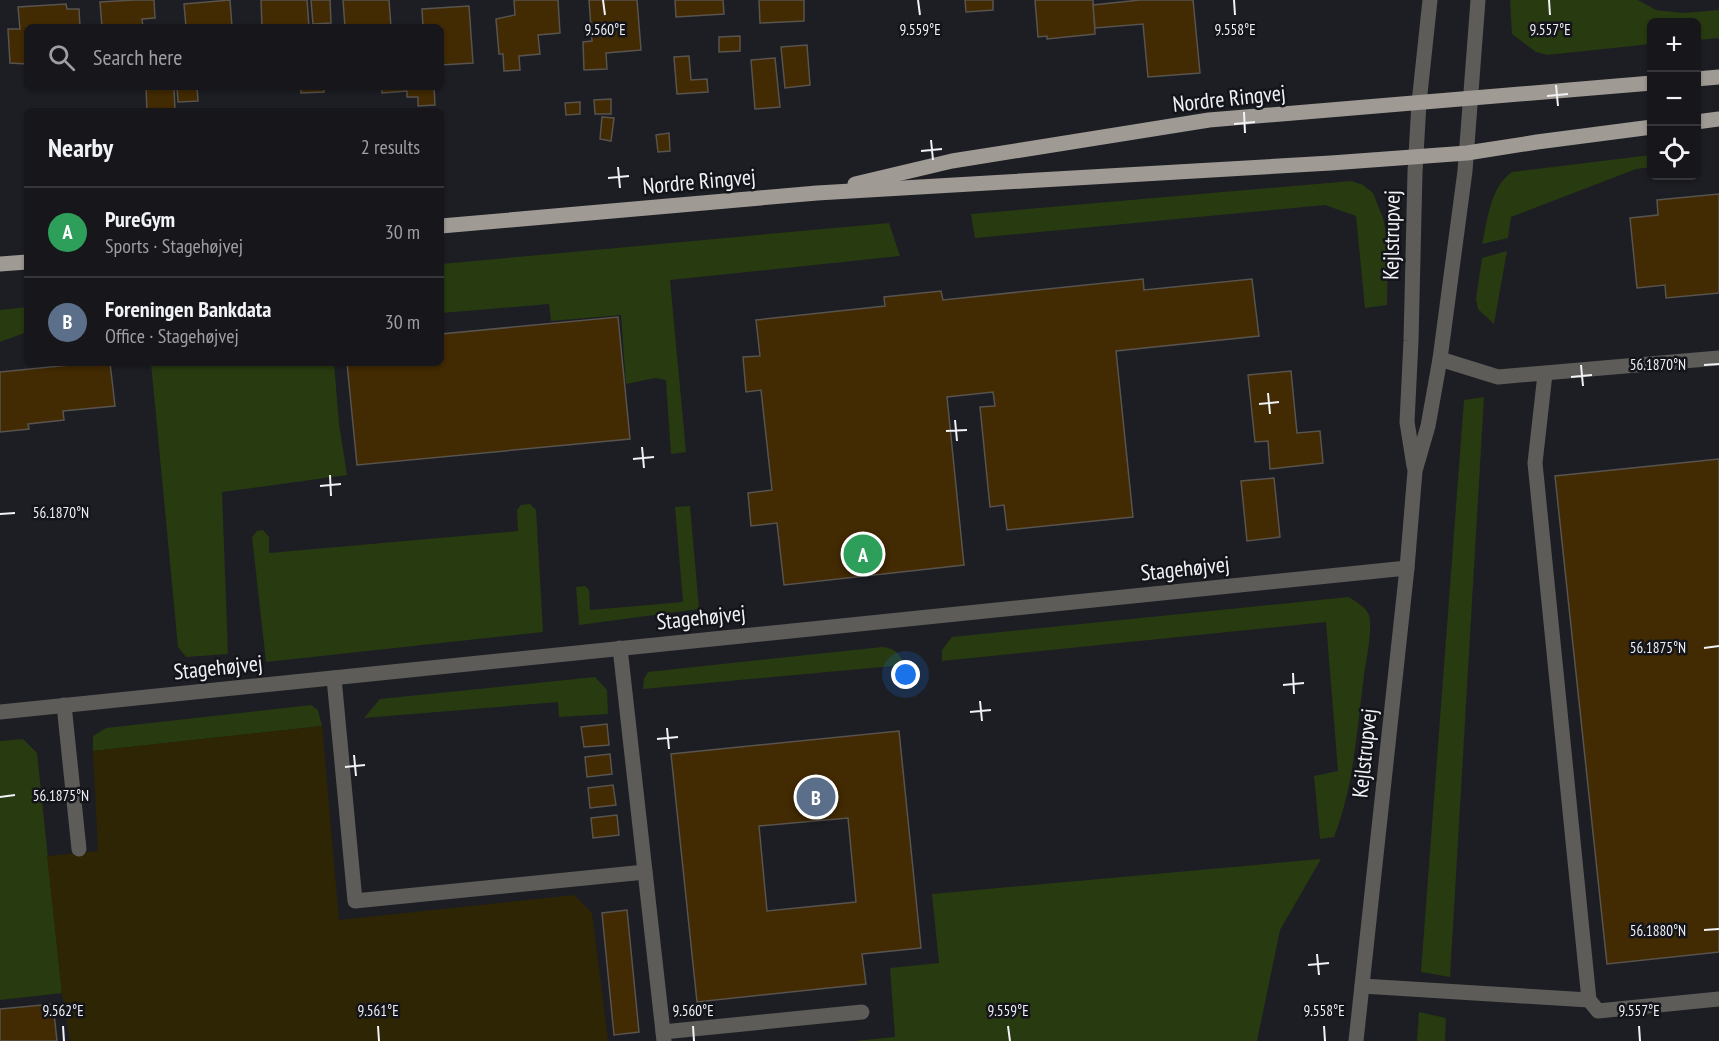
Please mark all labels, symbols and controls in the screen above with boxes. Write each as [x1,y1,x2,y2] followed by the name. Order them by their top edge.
[1647,18,1701,180] map controls
[1647,18,1701,72] button: +
[584,20,626,39] text: 9.560°E
[899,20,941,39] text: 9.559°E
[1214,20,1256,39] text: 9.558°E
[1529,20,1571,39] text: 9.557°E
[24,24,444,90] search box
[45,41,78,74] icon: search
[93,43,182,71] text: Search here
[1647,72,1701,126] button: −
[1171,78,1287,118] street label: Nordre Ringvej
[1647,126,1701,180] button: locate
[48,131,113,164] text: Nearby
[361,134,420,160] text: 2 results
[641,162,757,200] street label: Nordre Ringvej
[1376,190,1406,280] street label: Kejlstrupvej
[105,205,175,233] text: PureGym
[62,219,73,245] text: A
[385,219,420,245] text: 30 m
[105,233,243,259] text: Sports · Stagehøjvej
[105,295,271,323] text: Foreningen Bankdata
[63,309,72,335] text: B
[385,309,420,335] text: 30 m
[105,323,239,349] text: Office · Stagehøjvej
[1630,355,1686,374] text: 56.1870°N
[33,503,89,522] text: 56.1870°N
[844,532,882,576] pin: A
[1139,549,1231,587] street label: Stagehøjvej
[655,598,747,636] street label: Stagehøjvej
[1630,638,1686,657] text: 56.1875°N
[172,648,264,686] street label: Stagehøjvej
[891,660,920,689] your location
[1345,707,1383,799] street label: Kejlstrupvej
[796,774,836,820] pin: B
[33,786,89,805] text: 56.1875°N
[1630,921,1686,940] text: 56.1880°N
[42,1001,84,1020] text: 9.562°E
[357,1001,399,1020] text: 9.561°E
[672,1001,714,1020] text: 9.560°E
[987,1001,1029,1020] text: 9.559°E
[1303,1001,1345,1020] text: 9.558°E
[1618,1001,1660,1020] text: 9.557°E

